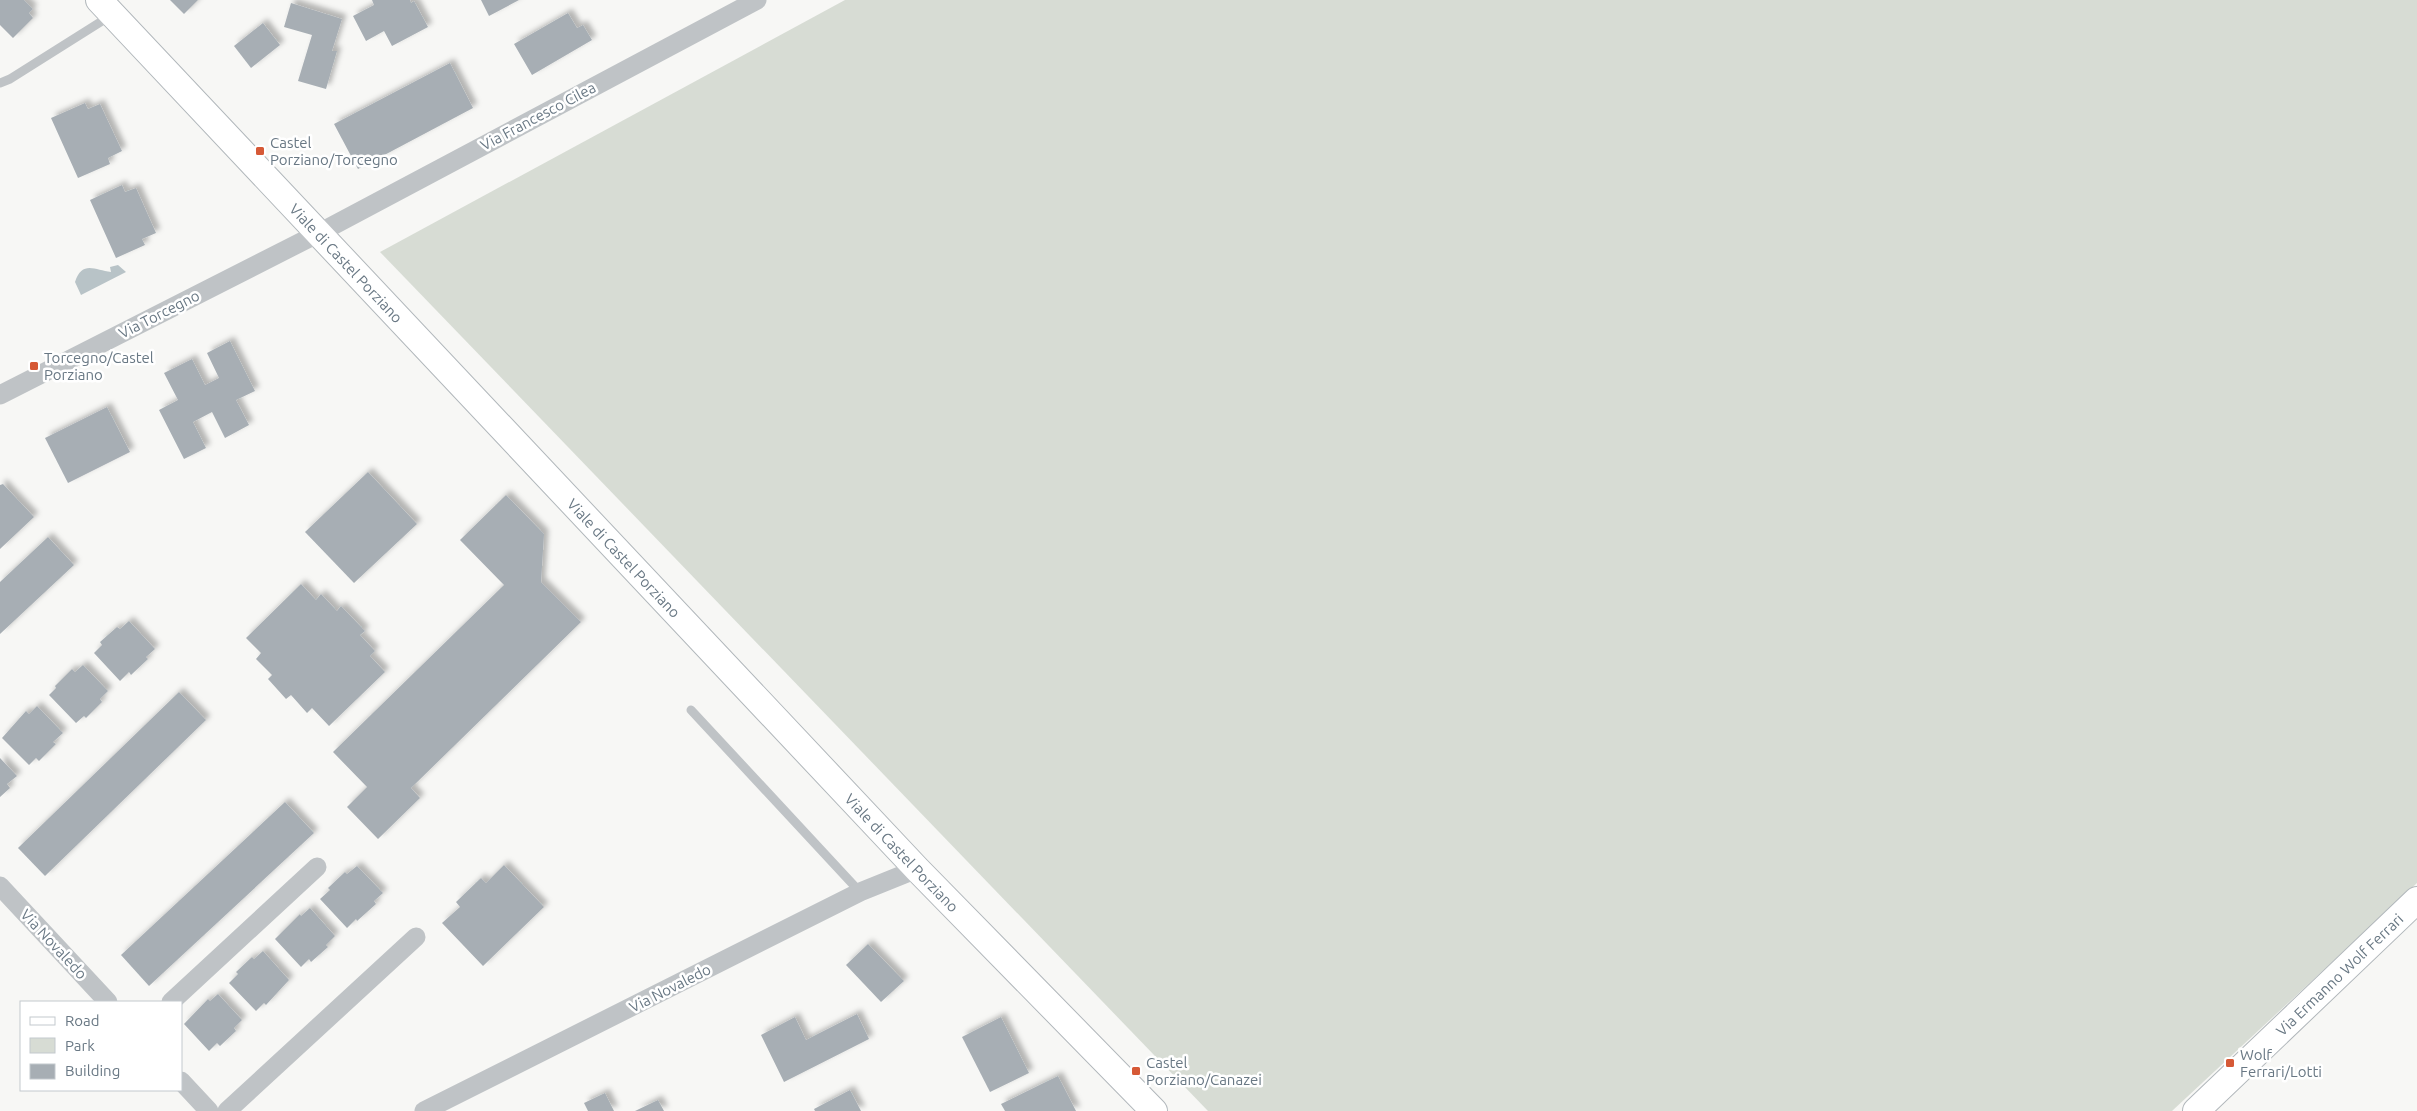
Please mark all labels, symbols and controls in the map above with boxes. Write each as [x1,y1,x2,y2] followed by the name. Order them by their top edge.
[478,78,598,154] street label: Via Francesco Cilea
[270,134,398,168] place label: Castel Porziano/Torcegno
[254,145,266,157] marker: Castel Porziano/Torcegno
[286,200,406,326] street label: Viale di Castel Porziano
[116,286,202,342] street label: Via Torcegno
[44,349,154,383] place label: Torcegno/Castel Porziano
[28,360,40,372] marker: Torcegno/Castel Porziano
[564,495,684,621] street label: Viale di Castel Porziano
[842,790,962,915] street label: Viale di Castel Porziano
[17,906,91,982] street label: Via Novaledo
[2272,910,2406,1039] street label: Via Ermanno Wolf Ferrari
[626,960,714,1016] street label: Via Novaledo
[20,1001,182,1091] legend
[65,1012,100,1029] text: Road
[65,1037,95,1054] text: Park
[2240,1046,2322,1080] place label: Wolf Ferrari/Lotti
[1146,1054,1262,1088] place label: Castel Porziano/Canazei
[2224,1057,2236,1069] marker: Wolf Ferrari/Lotti
[65,1062,120,1079] text: Building
[1130,1065,1142,1077] marker: Castel Porziano/Canazei

